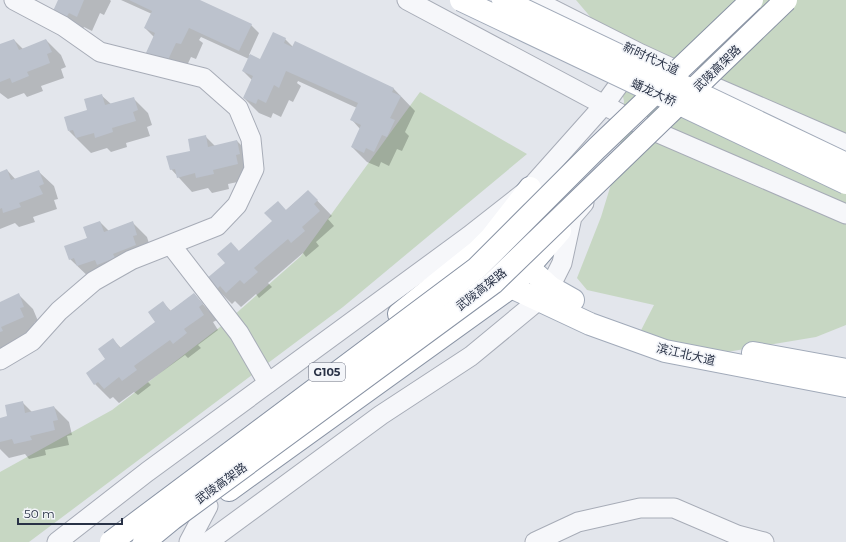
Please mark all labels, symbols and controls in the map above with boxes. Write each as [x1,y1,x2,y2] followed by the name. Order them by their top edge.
[621,39,681,77] street label: 新时代大道
[690,42,744,94] street label: 武陵高架路
[629,75,679,109] street label: 蟠龙大桥
[453,265,509,313] street label: 武陵高架路
[655,340,717,368] street label: 滨江北大道
[309,363,345,381] road number: G105
[192,459,250,507] street label: 武陵高架路
[18,500,122,526] scale bar
[24,506,55,521] text: 50 m

